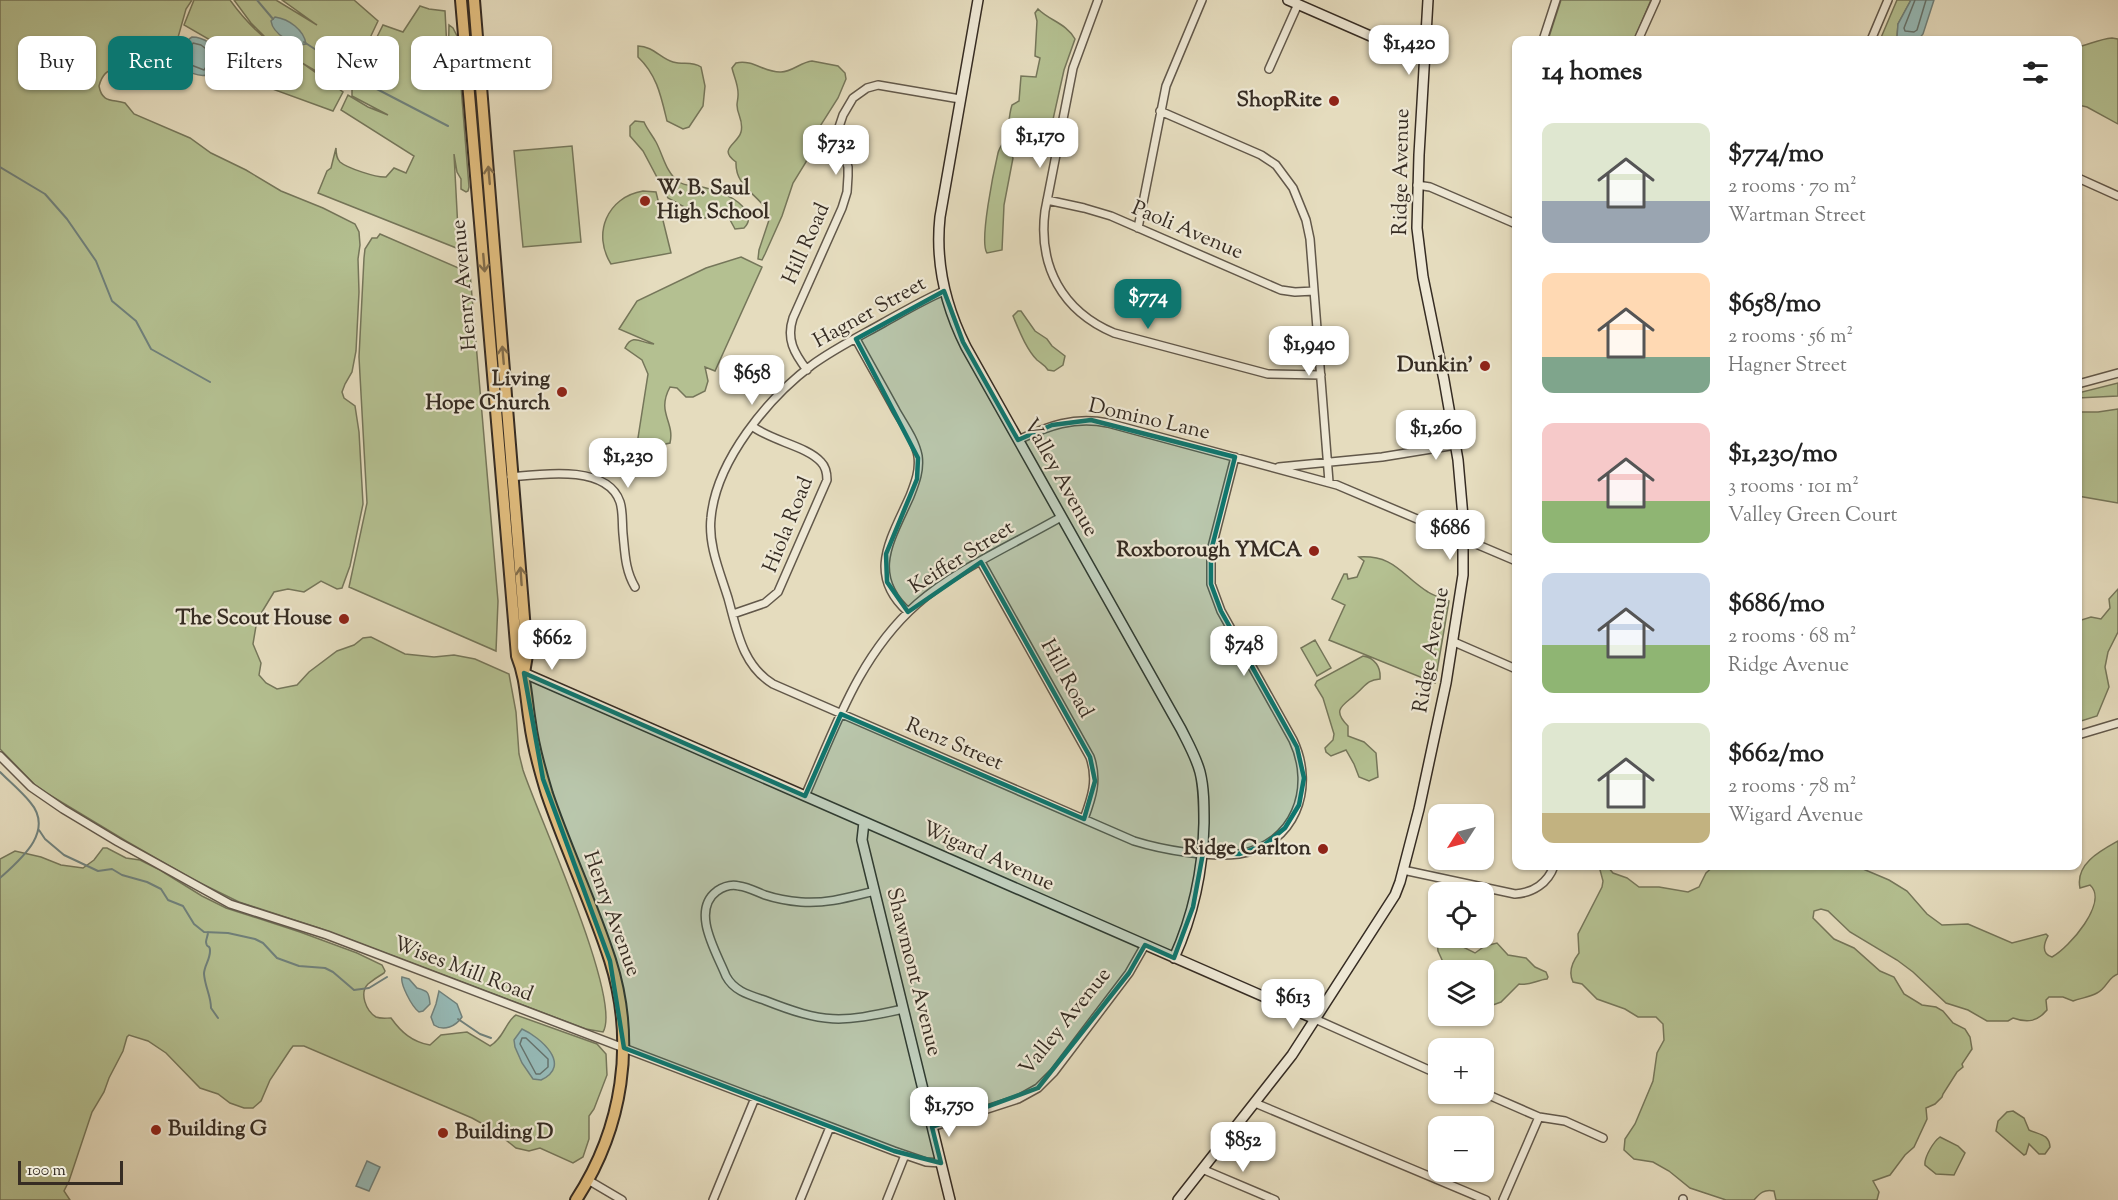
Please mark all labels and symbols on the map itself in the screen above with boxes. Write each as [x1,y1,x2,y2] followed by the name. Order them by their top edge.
[1360,25,1458,76] pin: $1,420
[1237,86,1322,116] place label: ShopRite
[1327,94,1341,108] marker: ShopRite
[1386,108,1418,236] street label: Ridge Avenue
[991,118,1089,169] pin: $1,170
[800,125,872,176] pin: $732
[483,165,494,185] one-way arrow
[657,174,769,228] place label: W. B. Saul High School
[638,194,652,208] marker: W. B. Saul High School
[1126,194,1248,268] street label: Paoli Avenue
[776,199,838,289] street label: Hill Road
[444,218,486,352] street label: Henry Avenue
[478,252,489,272] one-way arrow
[808,270,932,356] street label: Hagner Street
[1112,279,1184,330] pin: $774
[1260,326,1358,377] pin: $1,940
[497,346,508,366] one-way arrow
[1397,351,1473,381] place label: Dunkin'
[716,355,788,406] pin: $658
[1478,359,1492,373] marker: Dunkin'
[425,365,551,419] place label: Living Hope Church
[555,385,569,399] marker: Living Hope Church
[1085,391,1213,449] street label: Domino Lane
[1387,410,1485,461] pin: $1,260
[1015,413,1105,543] street label: Valley Avenue
[579,438,677,489] pin: $1,230
[756,472,822,577] street label: Hiola Road
[1414,510,1486,561] pin: $686
[904,514,1020,602] street label: Keiffer Street
[1116,536,1303,566] place label: Roxborough YMCA
[1307,544,1321,558] marker: Roxborough YMCA
[515,566,526,586] one-way arrow
[1406,585,1458,715] street label: Ridge Avenue
[175,604,332,634] place label: The Scout House
[337,612,351,626] marker: The Scout House
[516,620,588,671] pin: $662
[1208,626,1280,677] pin: $748
[1032,634,1100,724] street label: Hill Road
[901,711,1007,779] street label: Renz Street
[1428,804,1494,870] north arrow
[917,814,1059,900] street label: Wigard Avenue
[1183,834,1312,864] place label: Ridge Carlton
[1316,842,1330,856] marker: Ridge Carlton
[574,847,648,981] street label: Henry Avenue
[878,885,948,1059] street label: Shawmont Avenue
[389,930,537,1010] street label: Wises Mill Road
[1013,961,1119,1083] street label: Valley Avenue
[1257,979,1329,1030] pin: $613
[900,1087,998,1138] pin: $1,750
[168,1115,267,1145] place label: Building G
[455,1118,554,1148] place label: Building D
[1207,1122,1279,1173] pin: $852
[149,1123,163,1137] marker: Building G
[436,1126,450,1140] marker: Building D
[18,1158,123,1186] scale bar

